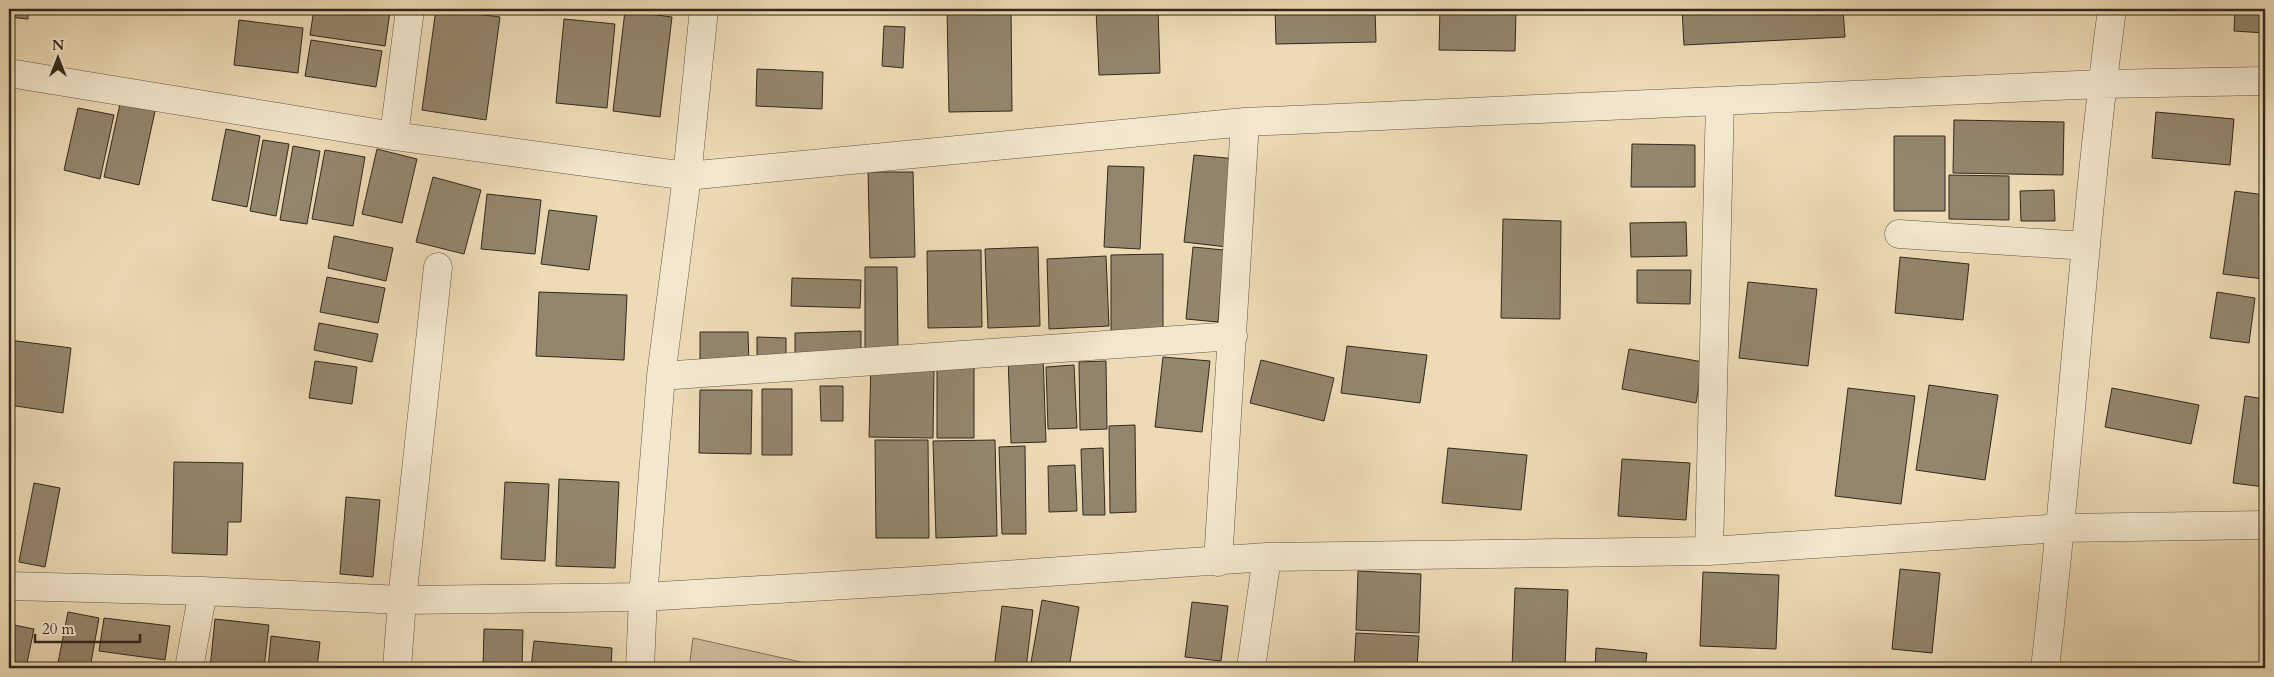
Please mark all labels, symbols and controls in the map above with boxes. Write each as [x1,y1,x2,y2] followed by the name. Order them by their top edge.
[32,32,82,82] north arrow
[52,36,64,55] text: N
[35,612,140,644] scale bar
[42,619,74,639] text: 20 m

